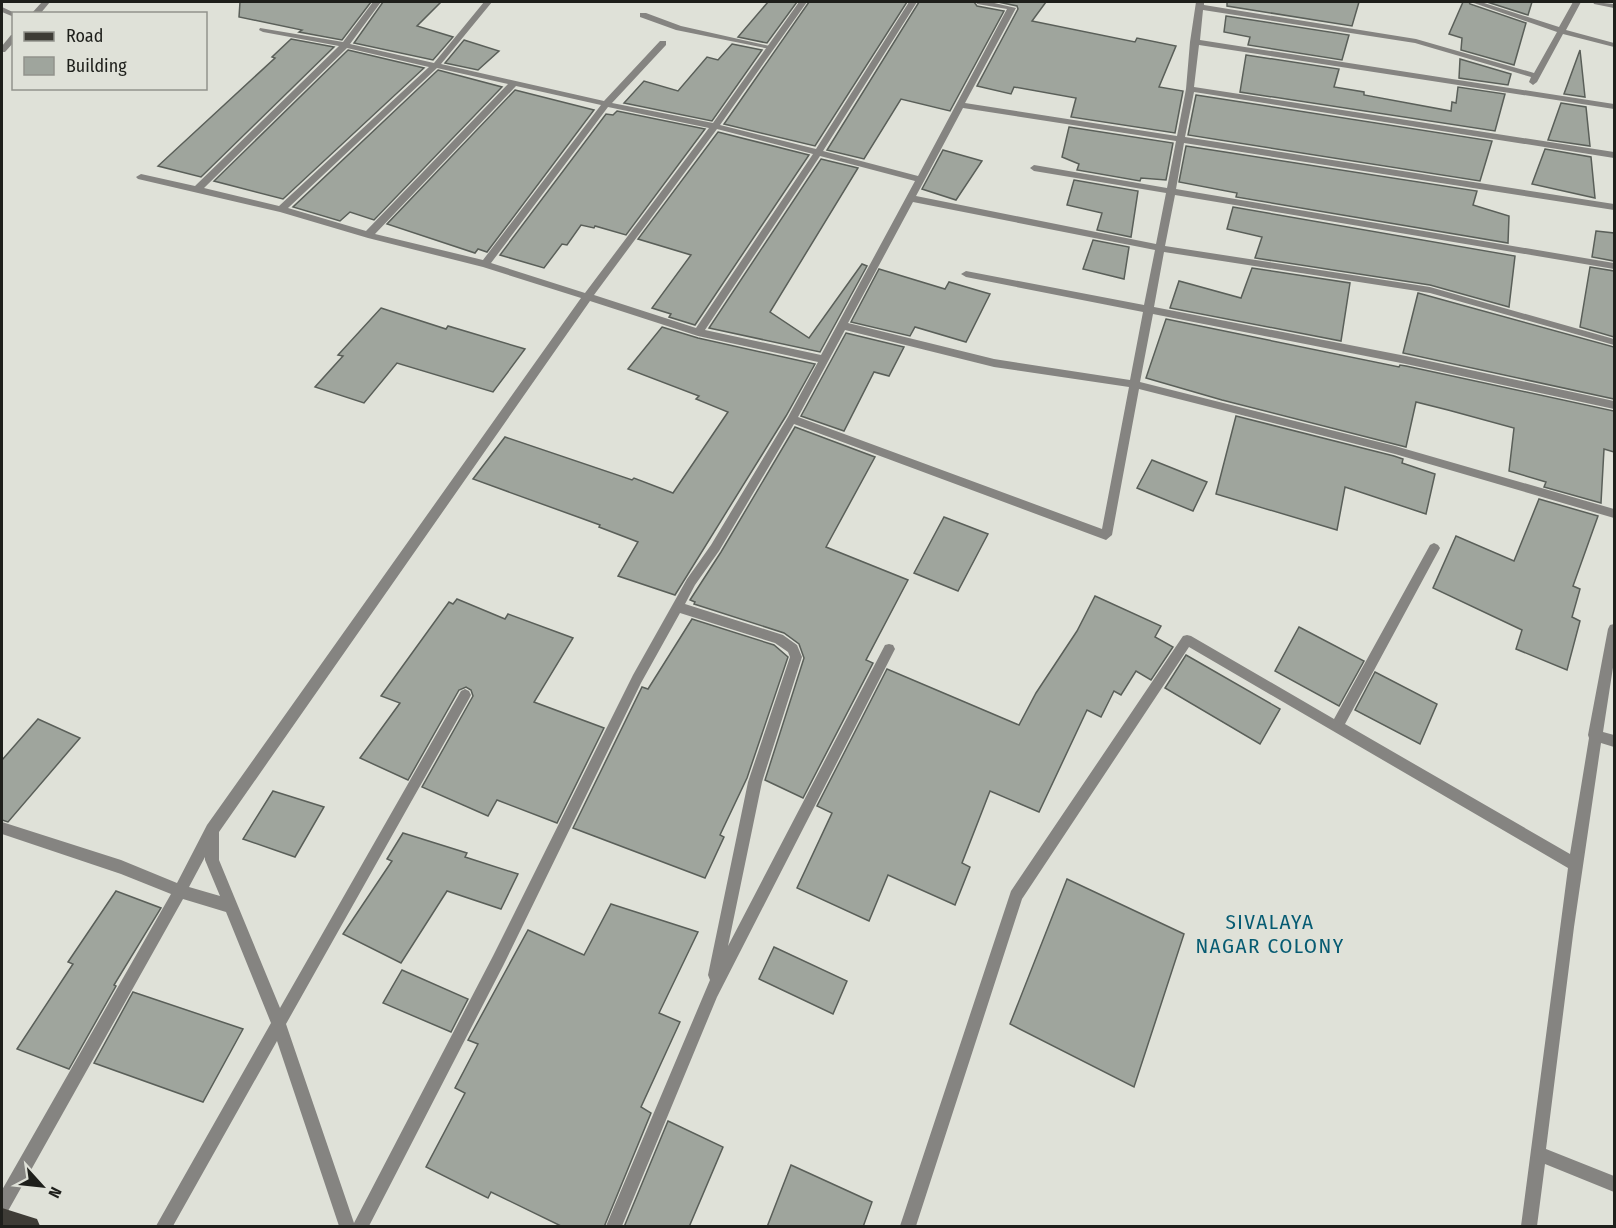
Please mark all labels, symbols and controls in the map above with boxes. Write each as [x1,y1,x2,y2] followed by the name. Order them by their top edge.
[12,12,207,90] legend
[66,25,103,47] text: Road
[66,55,127,77] text: Building
[1195,909,1345,959] district label: SIVALAYA NAGAR COLONY
[12,1156,72,1216] north arrow
[44,1184,66,1201] text: N

